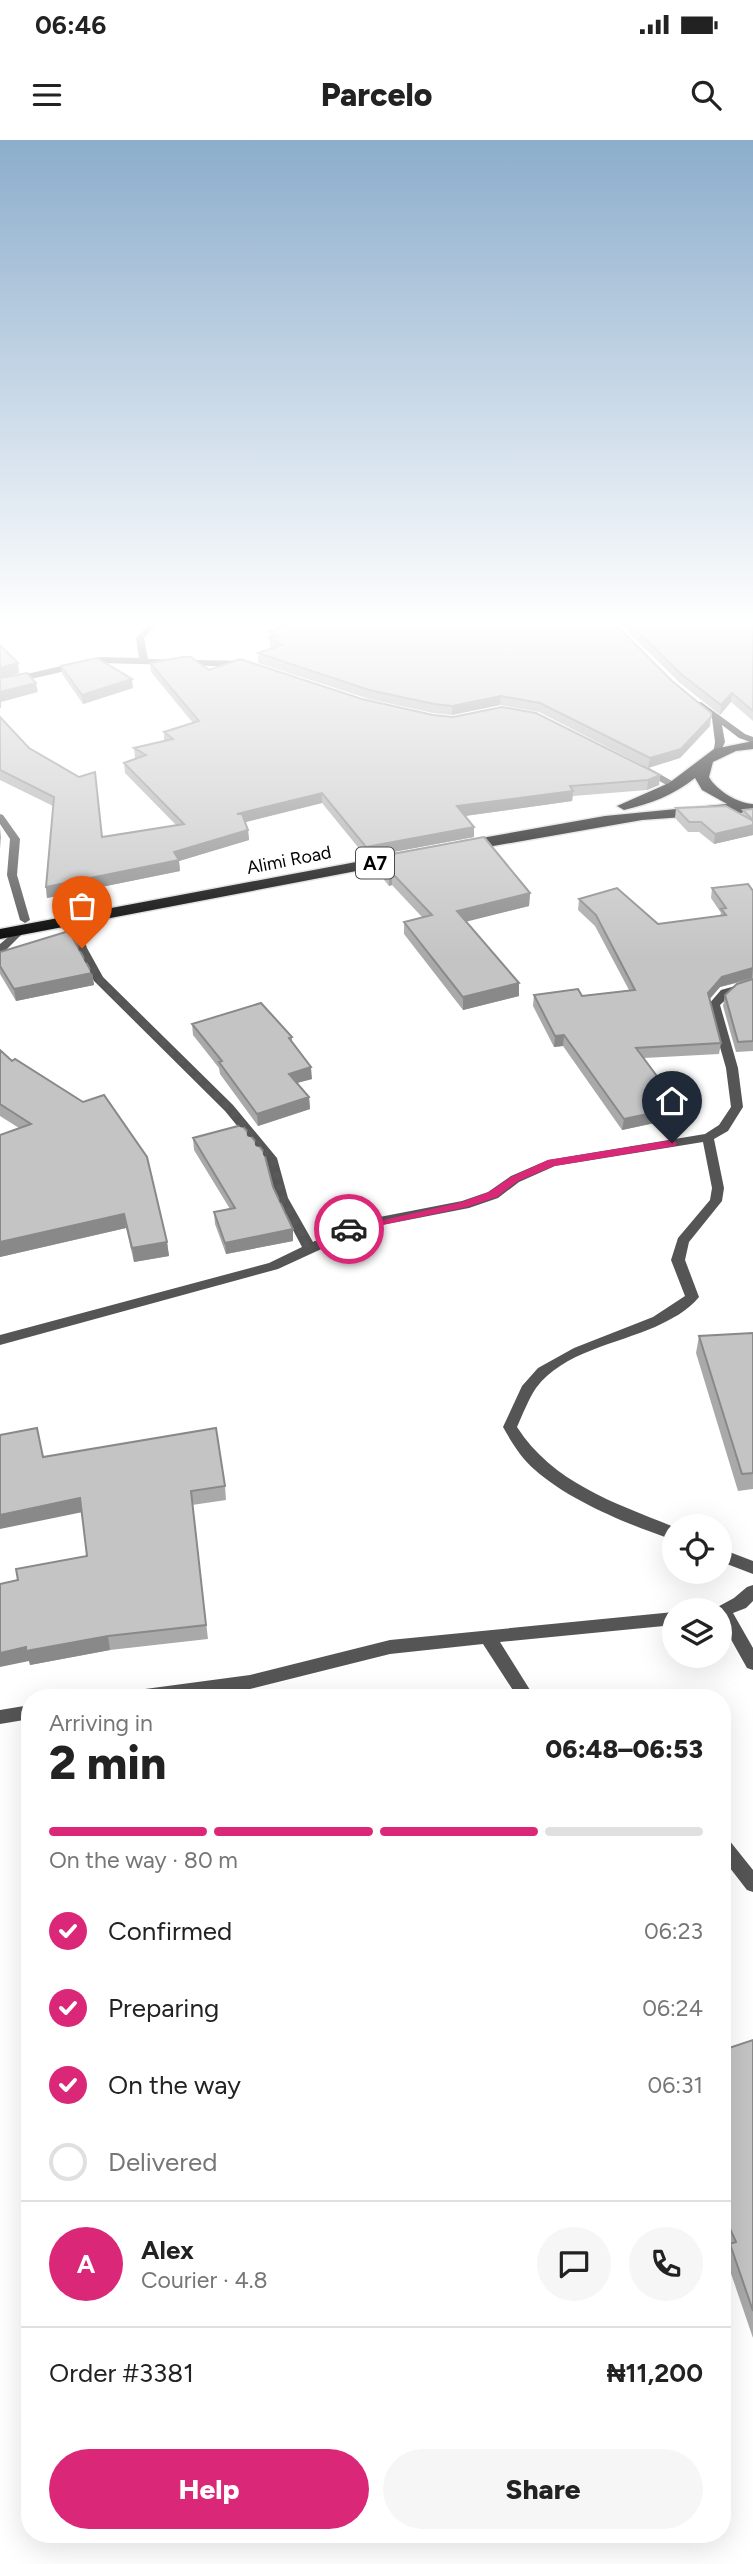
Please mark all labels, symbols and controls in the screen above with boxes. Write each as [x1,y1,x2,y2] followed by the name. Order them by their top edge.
[35,9,106,41] text: 06:46
[28,76,66,114] icon: menu
[321,76,432,114] text: Parcelo
[687,76,725,114] icon: search
[245,841,333,879] street label: Alimi Road
[356,848,394,878] road number: A7
[52,876,112,948] pin
[63,887,101,925] icon: bag
[642,1071,702,1143] pin
[653,1082,691,1120] icon: home
[314,1194,384,1264] courier
[330,1210,368,1248] icon: car
[662,1514,732,1668] map controls
[662,1514,732,1584] button: locate
[662,1598,732,1668] button: layers
[49,1709,153,1737] text: Arriving in
[545,1733,703,1765] text: 06:48–06:53
[49,1735,166,1791] text: 2 min
[49,1846,238,1874] text: On the way · 80 m
[49,1912,87,1950] icon: check
[108,1915,232,1947] text: Confirmed
[644,1917,703,1945] text: 06:23
[49,1989,87,2027] icon: check
[108,1992,219,2024] text: Preparing
[642,1994,703,2022] text: 06:24
[49,2066,87,2104] icon: check
[108,2069,241,2101] text: On the way
[647,2071,703,2099] text: 06:31
[108,2146,217,2178] text: Delivered
[537,2227,611,2301] button: chat
[629,2227,703,2301] button: phone
[141,2234,194,2266] text: Alex
[77,2248,95,2280] text: A
[141,2266,268,2294] text: Courier · 4.8
[49,2357,194,2389] text: Order #3381
[607,2357,703,2389] text: ₦11,200
[49,2449,369,2529] button: Help
[383,2449,703,2529] button: Share

